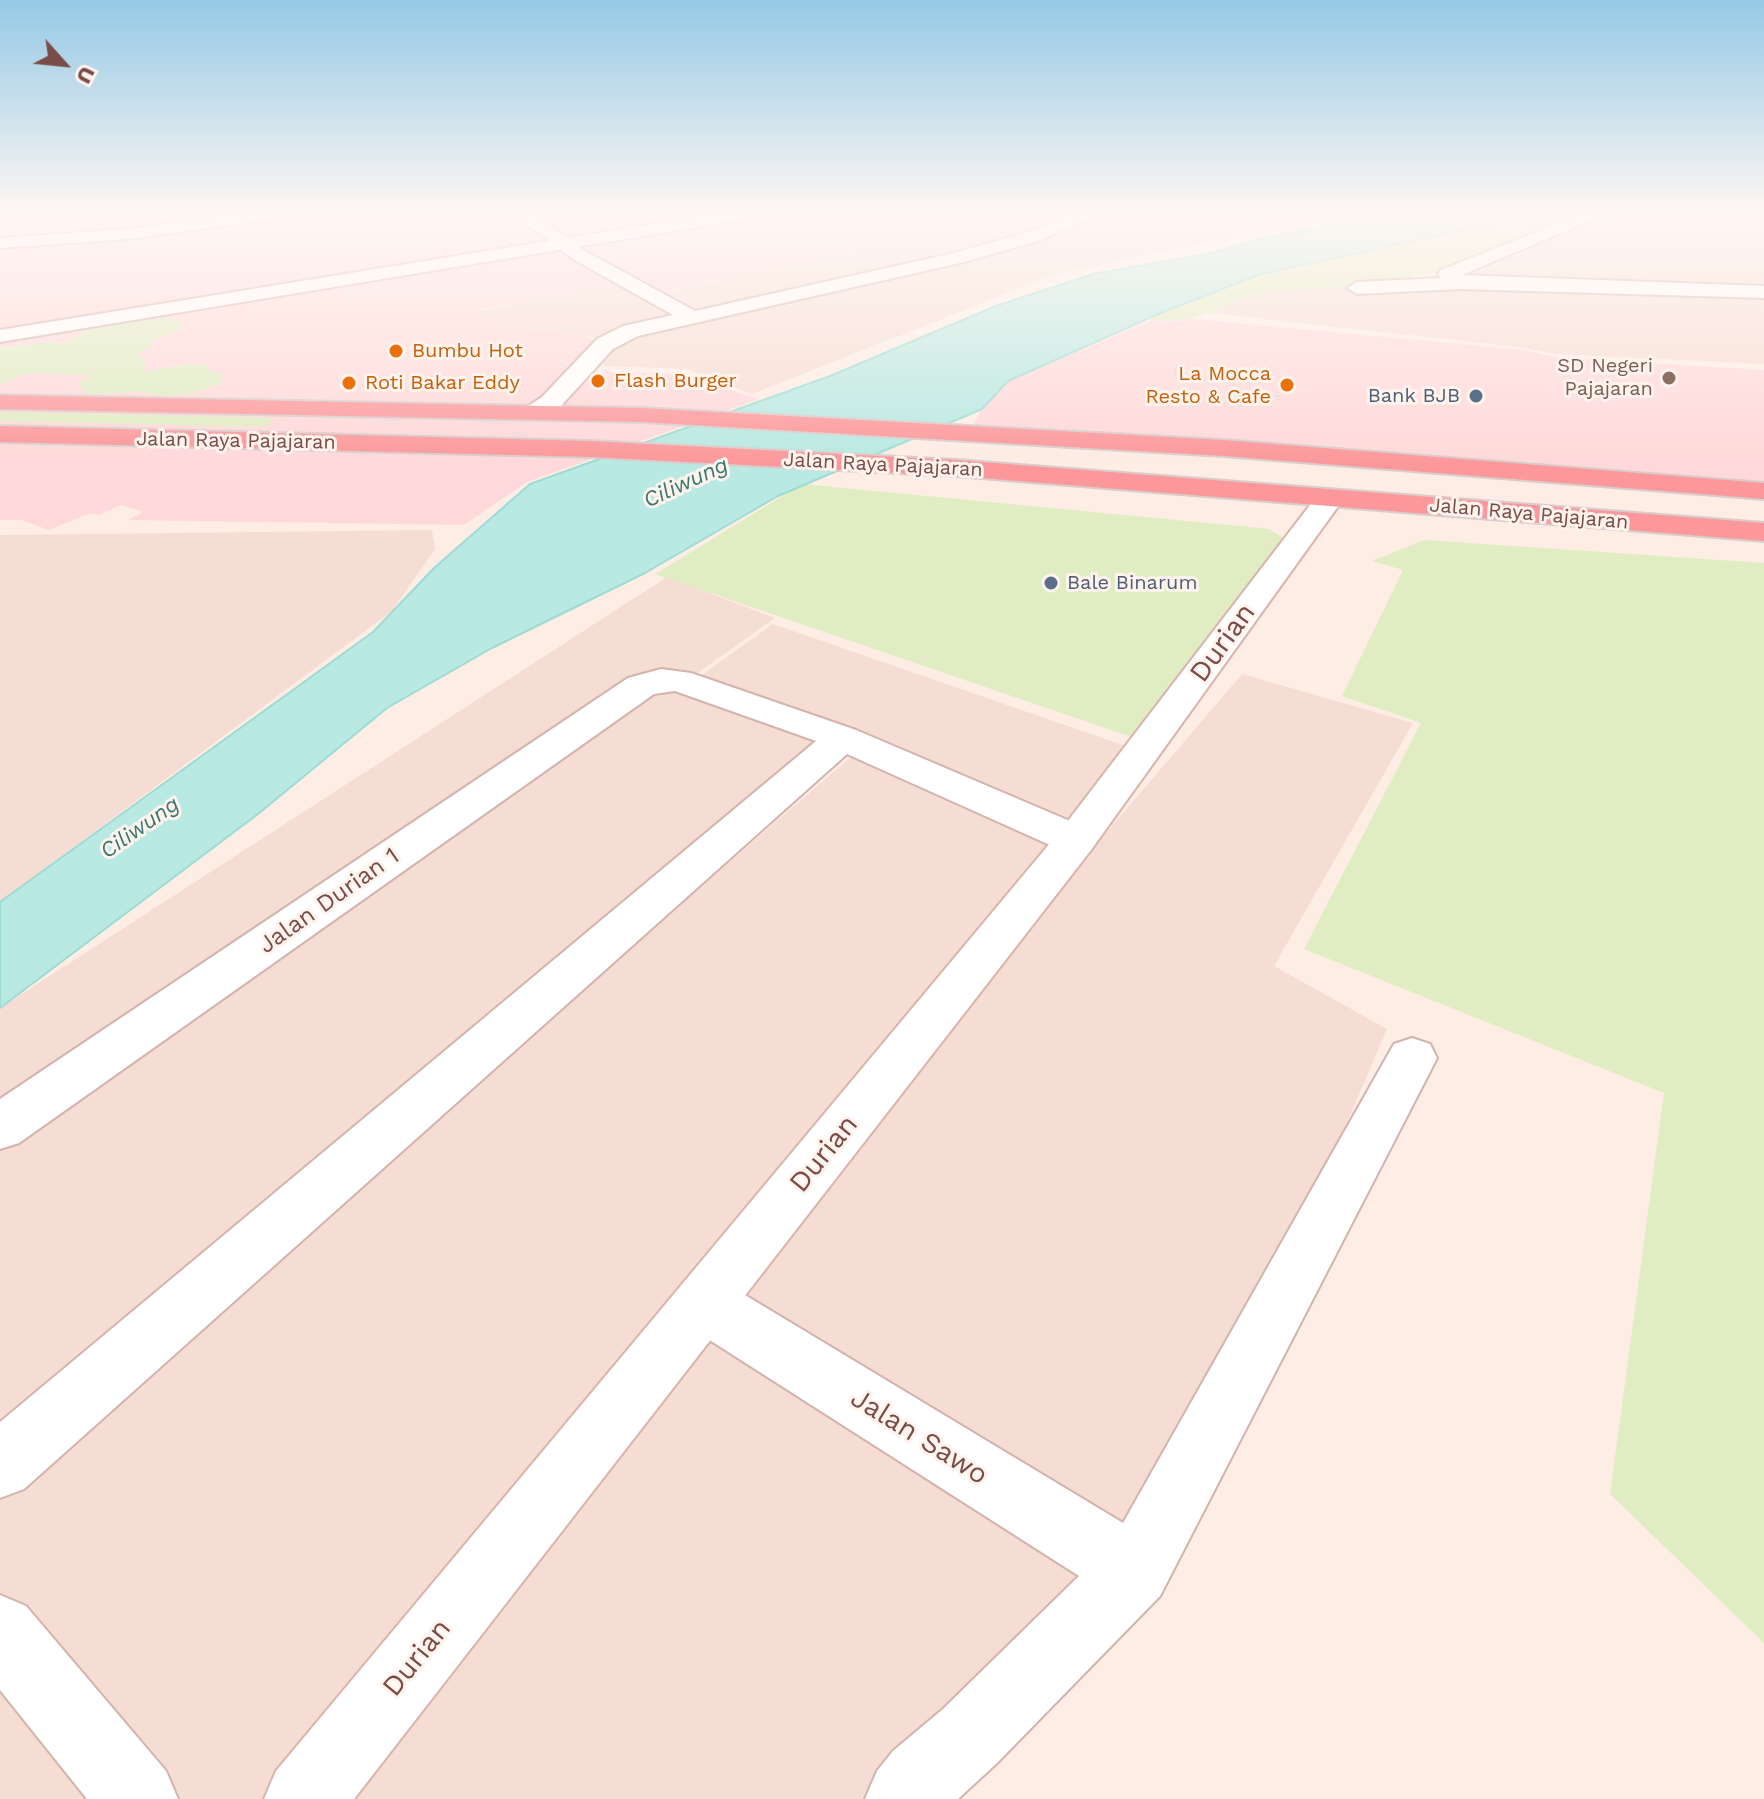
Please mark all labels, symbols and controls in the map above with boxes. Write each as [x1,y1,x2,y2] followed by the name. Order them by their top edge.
[24,24,104,104] north arrow
[71,62,101,88] text: U
[412,339,523,363] place label: Bumbu Hot
[387,342,405,360] marker: Bumbu Hot
[1557,354,1653,401] place label: SD Negeri Pajajaran
[1145,362,1271,409] place label: La Mocca Resto & Cafe
[614,369,737,393] place label: Flash Burger
[1660,369,1678,387] marker: SD Negeri Pajajaran
[365,371,520,395] place label: Roti Bakar Eddy
[589,372,607,390] marker: Flash Burger
[340,374,358,392] marker: Roti Bakar Eddy
[1278,376,1296,394] marker: La Mocca Resto & Cafe
[1368,384,1460,408] place label: Bank BJB
[1467,387,1485,405] marker: Bank BJB
[136,427,336,455] street label: Jalan Raya Pajajaran
[783,448,983,482] street label: Jalan Raya Pajajaran
[639,452,733,514] water label: Ciliwung
[1429,493,1629,535] street label: Jalan Raya Pajajaran
[1067,571,1197,595] place label: Bale Binarum
[1042,574,1060,592] marker: Bale Binarum
[1183,597,1263,689] street label: Durian
[95,791,185,865] water label: Ciliwung
[253,842,405,960] street label: Jalan Durian 1
[783,1109,865,1199] street label: Durian
[844,1382,994,1492] street label: Jalan Sawo
[376,1613,458,1703] street label: Durian

